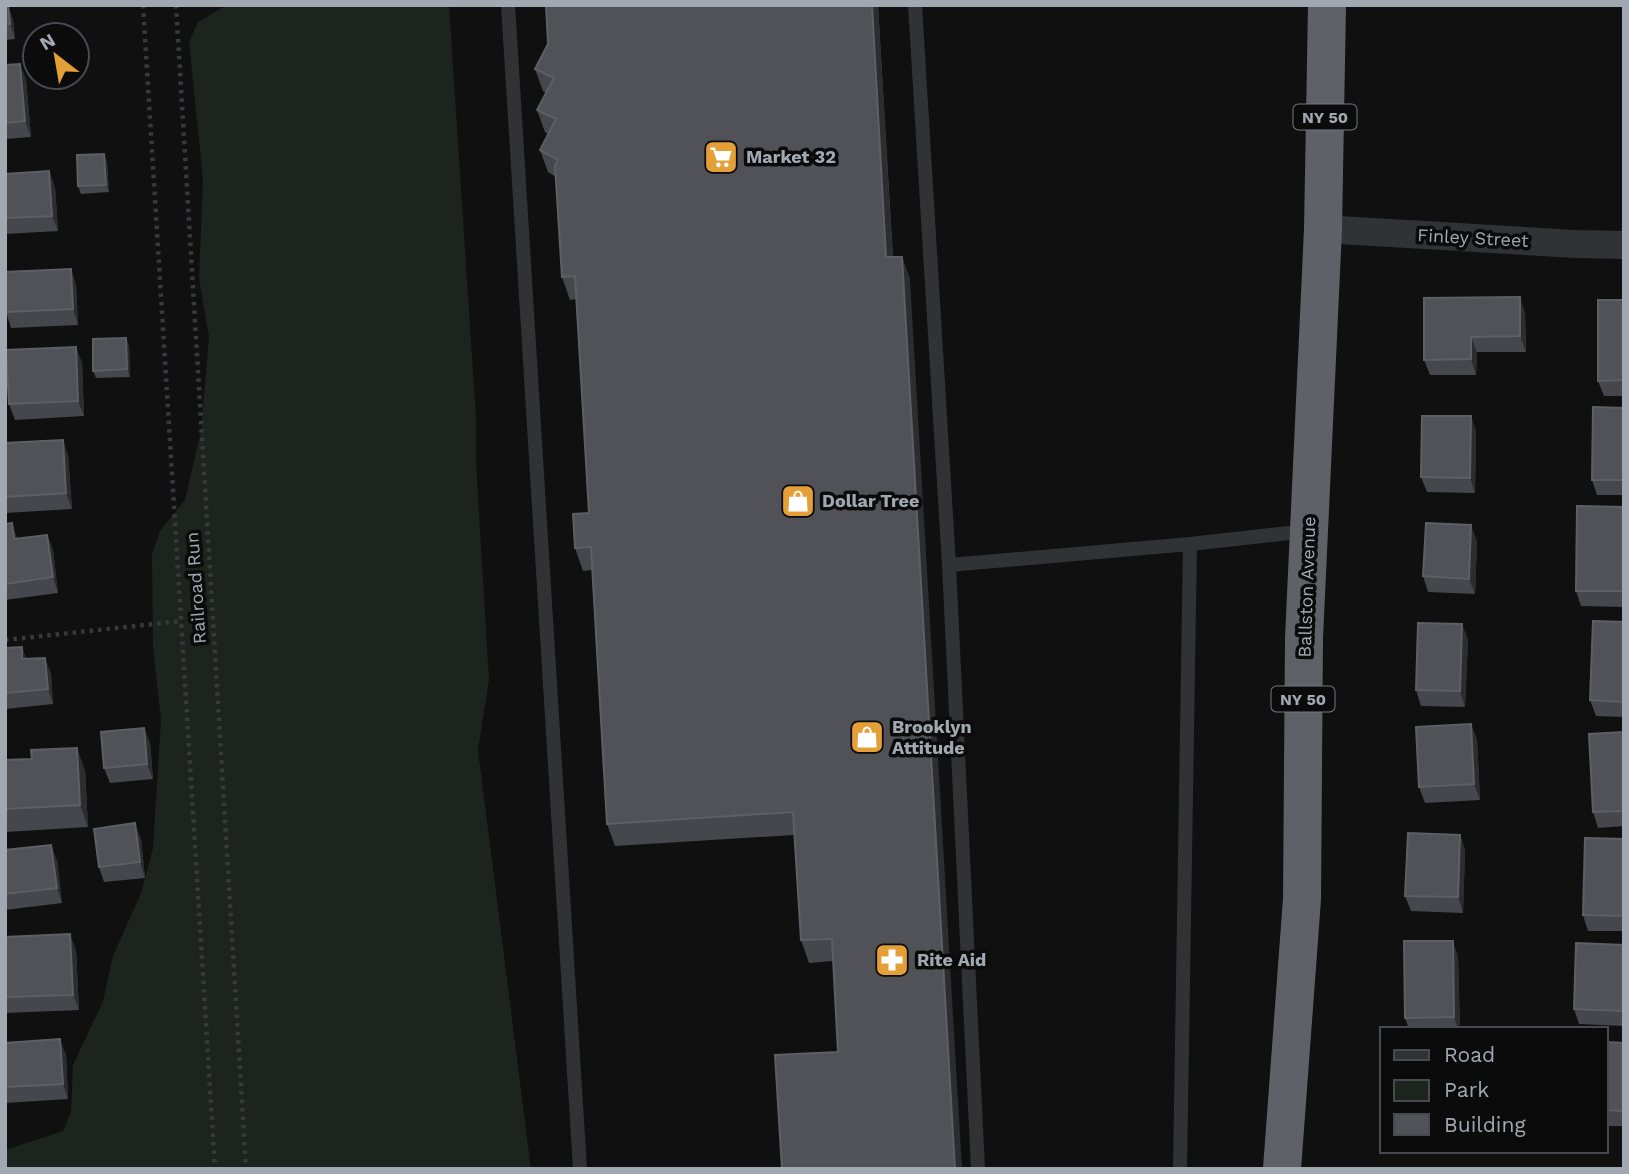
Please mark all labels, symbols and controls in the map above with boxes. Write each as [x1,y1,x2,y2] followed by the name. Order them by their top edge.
[21,21,91,91] north arrow
[36,28,59,55] text: N
[1294,105,1356,130] road number: NY 50
[702,138,740,176] supermarket icon: Market 32
[746,146,836,167] place label: Market 32
[1417,224,1530,251] street label: Finley Street
[779,482,817,520] shop icon: Dollar Tree
[822,490,919,511] place label: Dollar Tree
[1294,516,1319,658] street label: Ballston Avenue
[181,531,210,645] street label: Railroad Run
[1272,686,1334,712] road number: NY 50
[892,716,972,758] place label: Brooklyn Attitude
[848,718,886,756] shop icon: Brooklyn Attitude
[873,941,911,979] pharmacy icon: Rite Aid
[917,949,986,970] place label: Rite Aid
[1380,1027,1608,1153] legend
[1444,1042,1495,1067] text: Road
[1444,1077,1489,1102] text: Park
[1444,1112,1526,1137] text: Building

